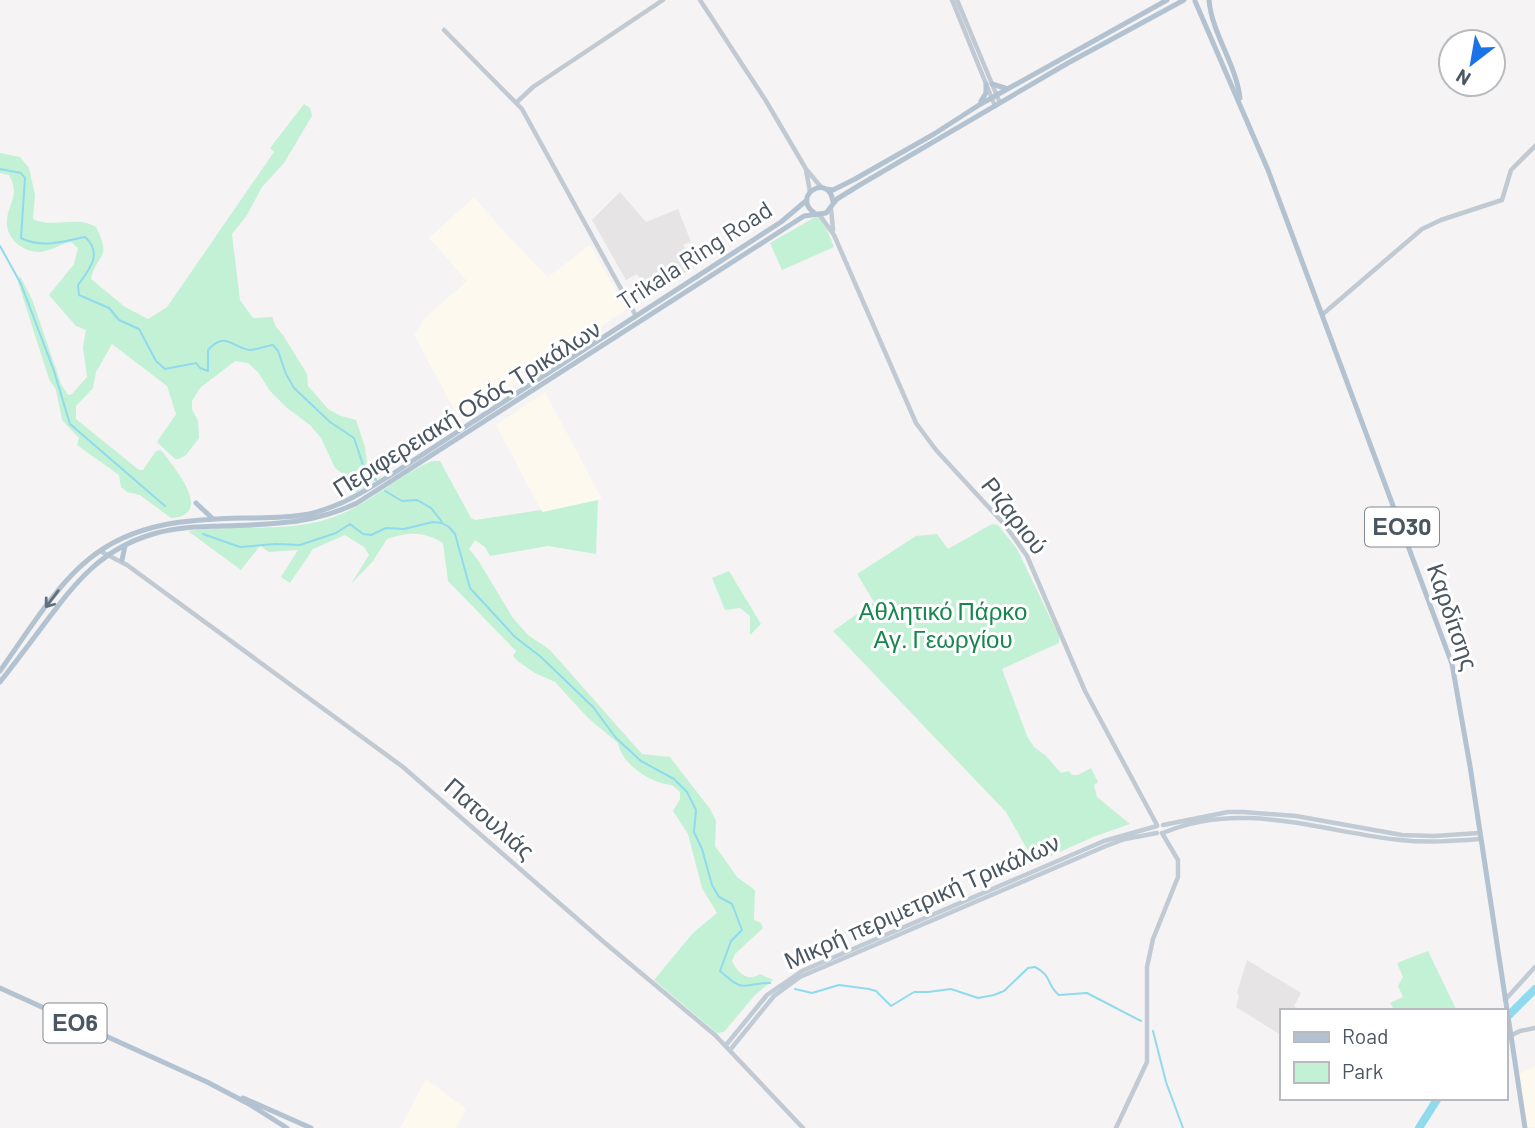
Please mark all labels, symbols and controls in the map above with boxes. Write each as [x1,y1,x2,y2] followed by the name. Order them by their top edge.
[1437,28,1507,98] north arrow
[1452,65,1474,91] text: N
[611,194,777,315] street label: Trikala Ring Road
[327,313,605,502] street label: Περιφερειακή Οδός Τρικάλων
[976,471,1054,559] street label: Ριζαριού
[1365,508,1439,547] road number: ΕΟ30
[1422,559,1485,674] street label: Καρδίτσης
[45,590,60,608] one-way arrow
[859,596,1027,653] park label: Αθλητικό Πάρκο Αγ. Γεωργίου
[439,771,541,865] street label: Πατουλιάς
[779,827,1064,975] street label: Μικρή περιμετρική Τρικάλων
[43,1004,106,1042] road number: ΕΟ6
[1280,1009,1507,1100] legend
[1342,1023,1388,1048] text: Road
[1342,1058,1383,1083] text: Park

